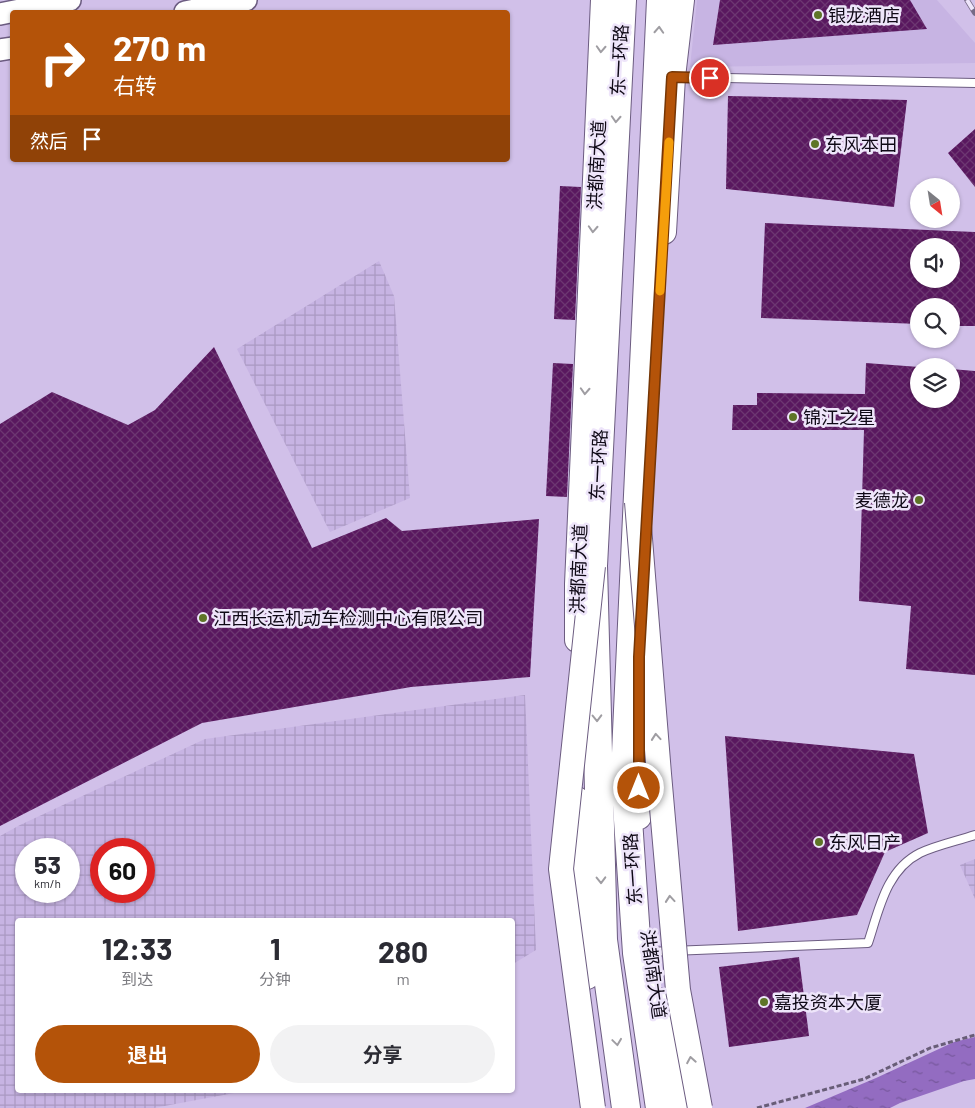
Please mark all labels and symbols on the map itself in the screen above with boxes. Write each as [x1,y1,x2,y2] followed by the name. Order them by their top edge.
[828,4,900,26] place label: 银龙酒店
[812,9,824,21] marker: 银龙酒店
[606,23,632,97] street label: 东一环路
[654,25,665,33] one-way arrow
[595,45,606,53] one-way arrow
[689,57,731,99] pin
[611,115,622,123] one-way arrow
[583,119,609,211] street label: 洪都南大道
[825,133,897,155] place label: 东风本田
[809,138,821,150] marker: 东风本田
[910,178,960,228] north arrow
[587,225,598,233] one-way arrow
[580,387,591,395] one-way arrow
[803,406,875,428] place label: 锦江之星
[787,411,799,423] marker: 锦江之星
[585,428,611,502] street label: 东一环路
[855,489,909,511] place label: 麦德龙
[913,494,925,506] marker: 麦德龙
[565,524,591,614] street label: 洪都南大道
[213,607,483,629] place label: 江西长运机动车检测中心有限公司
[197,612,209,624] marker: 江西长运机动车检测中心有限公司
[592,714,602,722] one-way arrow
[651,733,662,741] one-way arrow
[612,761,664,813] position arrow
[829,831,901,853] place label: 东风日产
[619,832,645,906] street label: 东一环路
[813,836,825,848] marker: 东风日产
[90,838,155,903] speed limit sign: 60
[596,877,607,885] one-way arrow
[665,895,676,903] one-way arrow
[637,928,671,1020] street label: 洪都南大道
[774,991,882,1013] place label: 嘉投资本大厦
[758,996,770,1008] marker: 嘉投资本大厦
[611,1038,622,1046] one-way arrow
[686,1056,696,1064] one-way arrow

